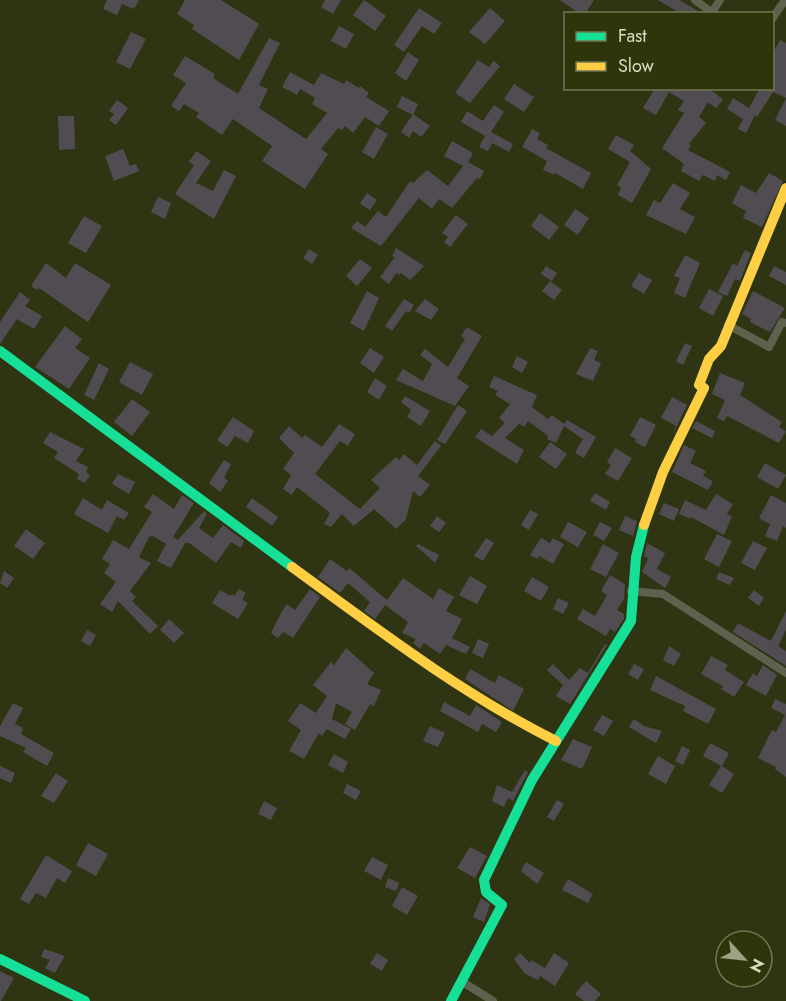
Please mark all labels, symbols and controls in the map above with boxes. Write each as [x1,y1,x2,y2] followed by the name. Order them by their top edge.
[564,12,774,90] legend
[618,23,647,49] text: Fast
[618,53,655,79] text: Slow
[714,929,774,989] north arrow
[744,955,770,976] text: N

